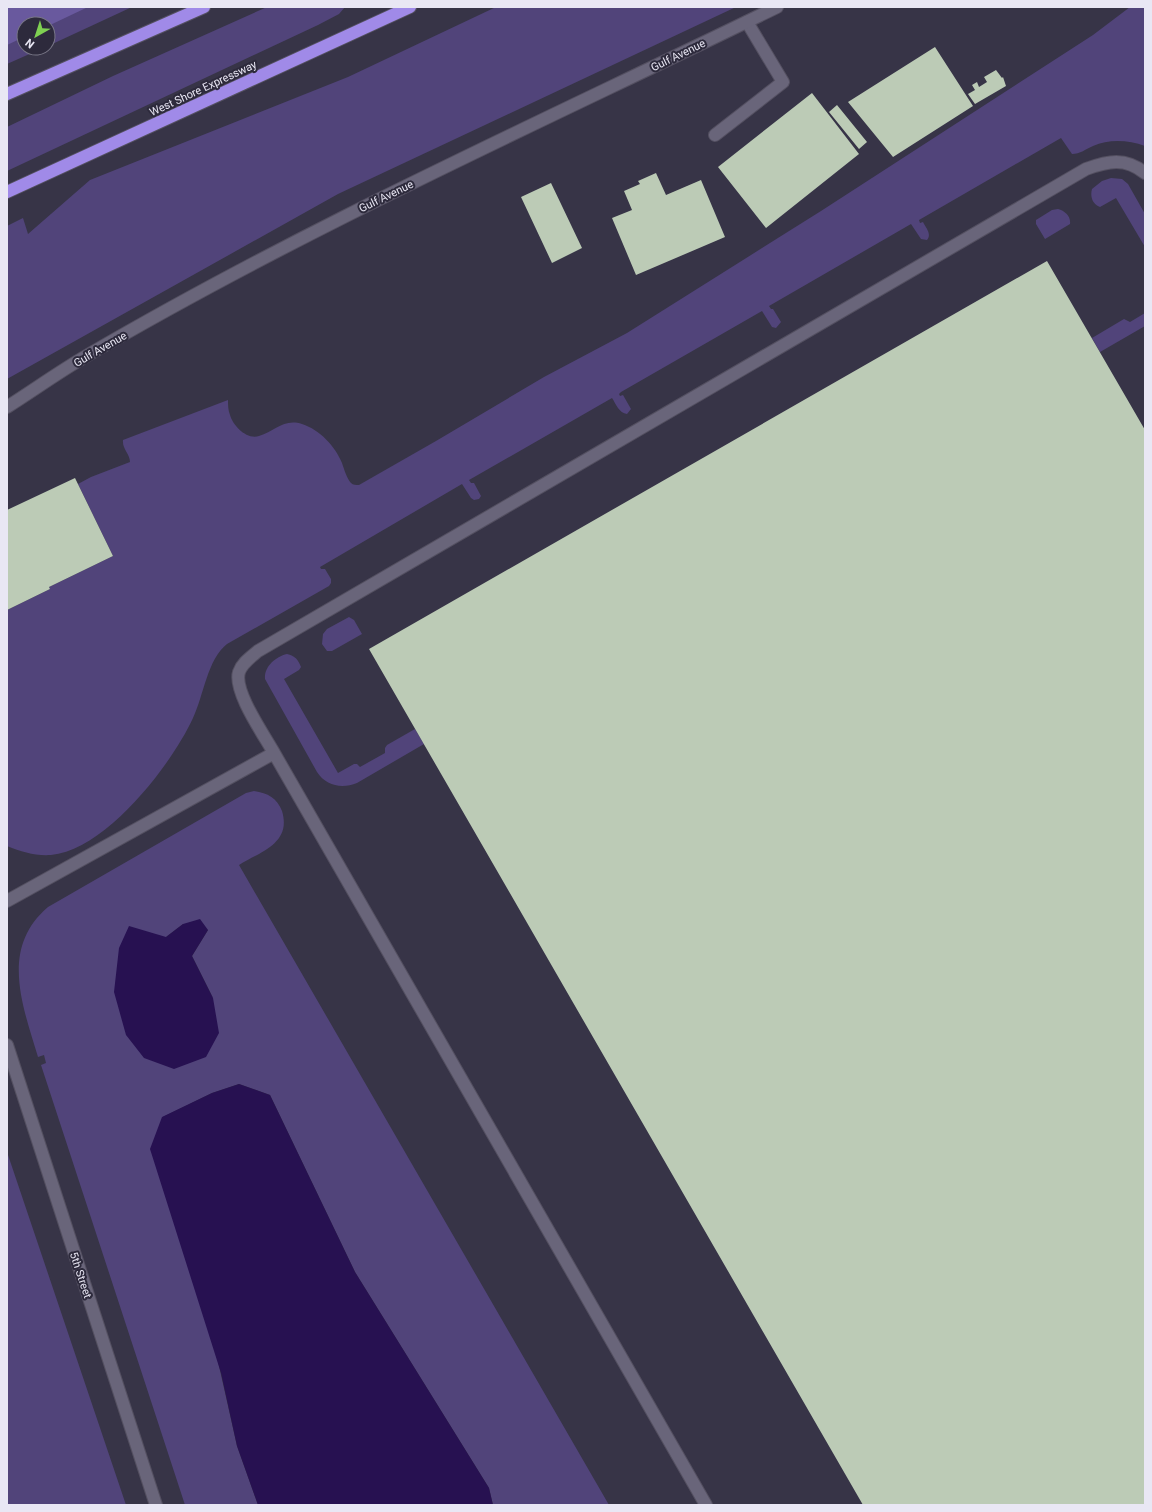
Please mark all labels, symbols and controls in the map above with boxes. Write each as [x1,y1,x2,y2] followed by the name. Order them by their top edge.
[16,16,56,56] north arrow
[23,36,37,51] text: N
[649,37,708,74] street label: Gulf Avenue
[148,58,259,119] street label: West Shore Expressway
[357,178,416,215] street label: Gulf Avenue
[72,329,129,370] street label: Gulf Avenue
[67,1251,94,1300] street label: 5th Street

